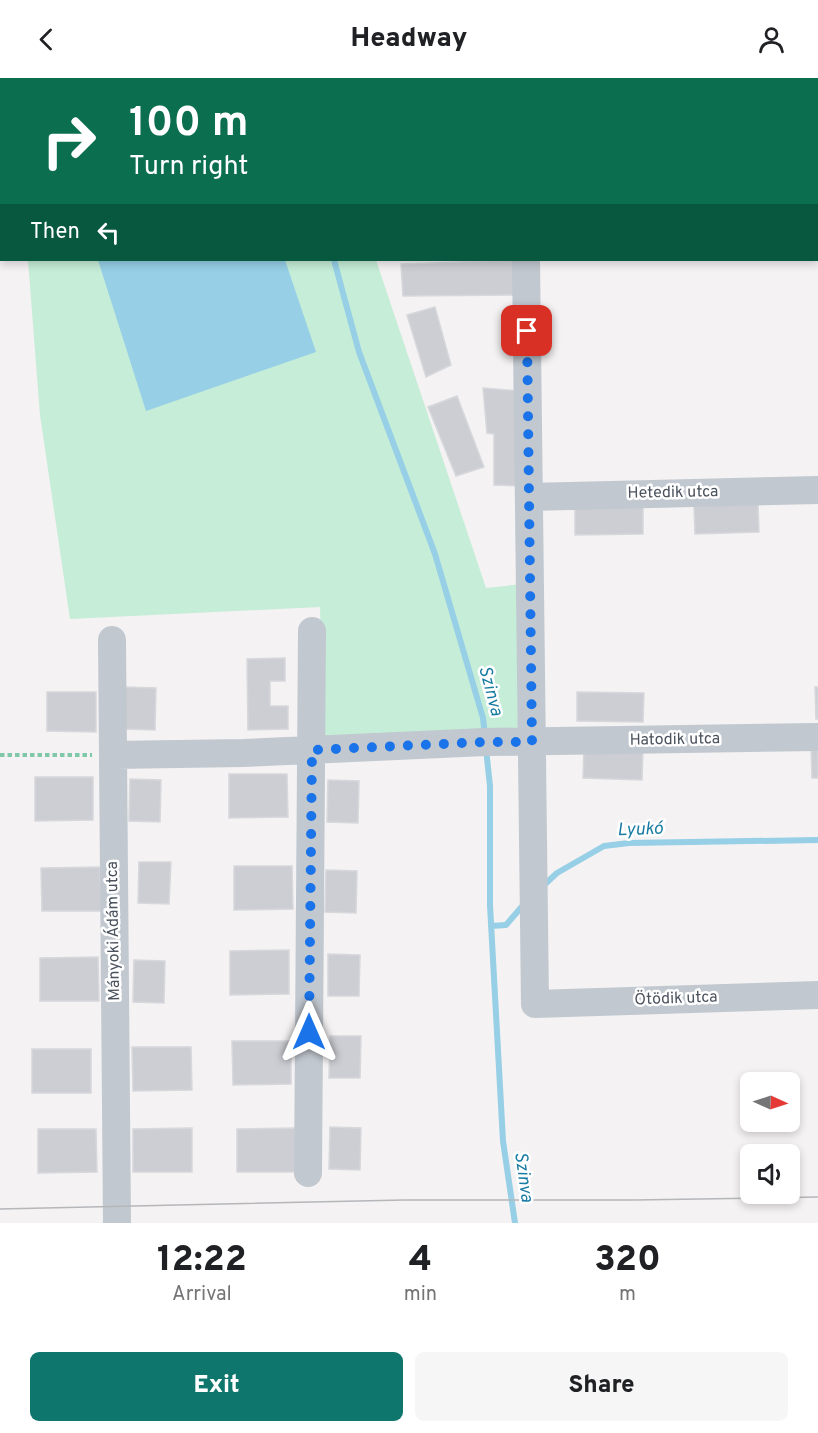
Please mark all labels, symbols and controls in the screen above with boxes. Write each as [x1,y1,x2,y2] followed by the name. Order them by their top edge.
[351,22,467,56] text: Headway
[30,23,63,56] icon: back
[755,23,788,56] icon: person
[129,98,248,151] text: 100 m
[30,102,108,180] icon: right
[129,150,248,184] text: Turn right
[92,216,125,249] icon: left
[30,219,80,246] text: Then
[501,305,552,356] pin
[510,314,543,347] icon: arrive
[627,482,719,504] street label: Hetedik utca
[472,663,508,719] water label: Szinva
[630,729,720,751] street label: Hatodik utca
[617,818,665,842] water label: Lyukó
[101,861,125,1001] street label: Mányoki Ádám utca
[634,986,718,1010] street label: Ötödik utca
[277,1000,341,1064] position arrow
[740,1072,800,1132] north arrow
[740,1072,800,1204] map controls
[740,1144,800,1204] button: sound
[508,1150,538,1204] water label: Szinva
[157,1238,247,1284] text: 12:22
[409,1238,432,1284] text: 4
[594,1238,661,1284] text: 320
[172,1282,232,1308] text: Arrival
[404,1282,437,1308] text: min
[619,1282,636,1308] text: m
[30,1352,403,1421] button: Exit
[415,1352,788,1421] button: Share

